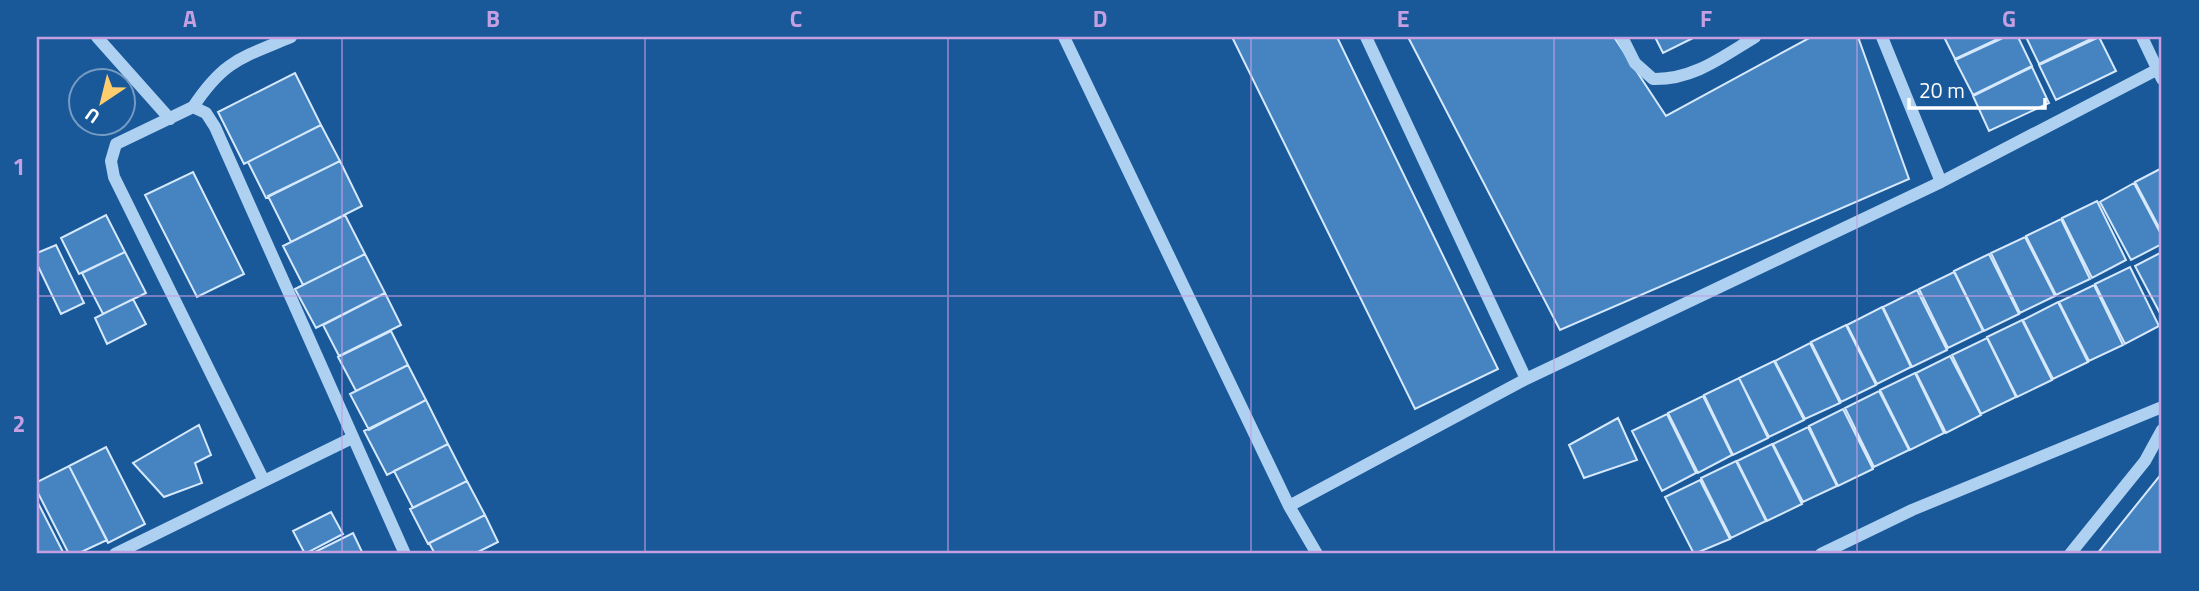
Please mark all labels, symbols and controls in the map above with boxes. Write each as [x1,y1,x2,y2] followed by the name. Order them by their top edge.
[183,1,197,36] text: A
[486,1,500,36] text: B
[790,1,802,36] text: C
[1093,1,1107,36] text: D
[1397,1,1409,36] text: E
[1700,1,1712,36] text: F
[2002,1,2016,36] text: G
[66,66,136,136] north arrow
[1909,66,2045,110] scale bar
[1919,74,1965,106] text: 20 m
[79,101,105,132] text: U
[13,149,25,184] text: 1
[13,406,25,441] text: 2

